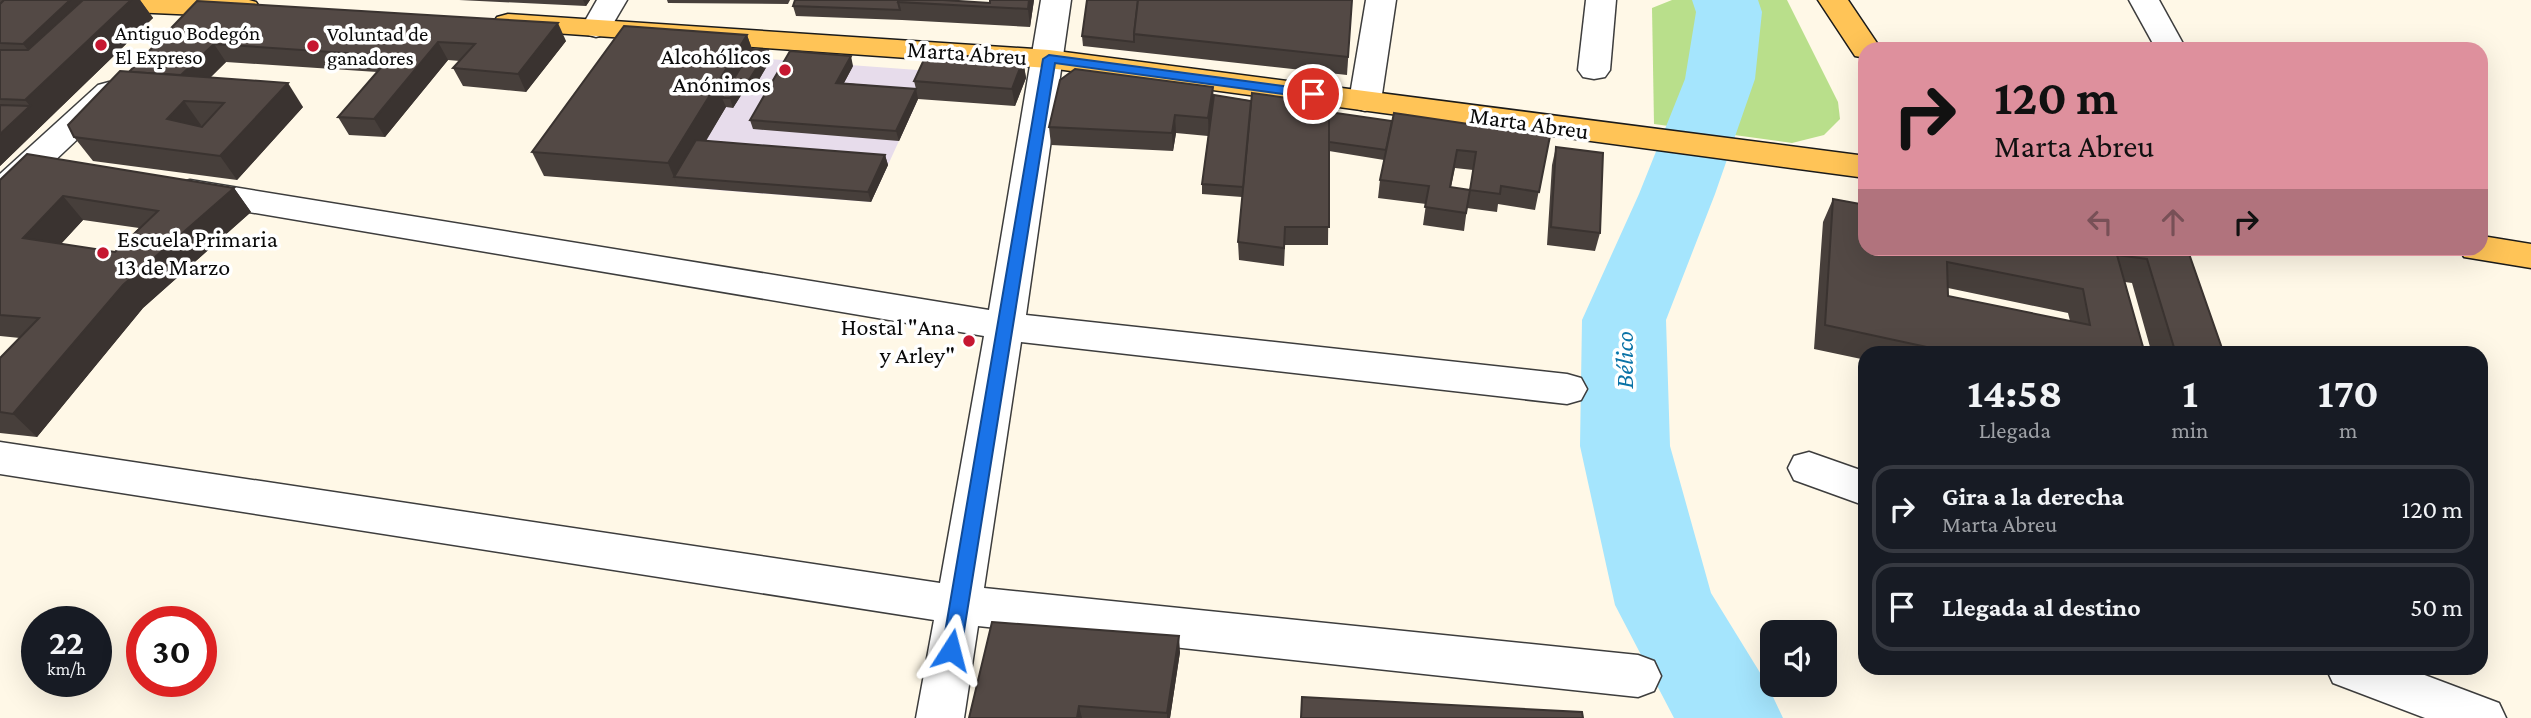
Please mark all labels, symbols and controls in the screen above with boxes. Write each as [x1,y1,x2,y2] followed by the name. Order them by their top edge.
[115,21,260,69] place label: Antiguo Bodegón El Expreso
[327,22,428,70] place label: Voluntad de ganadores
[906,35,1028,70] street label: Marta Abreu
[93,37,109,53] marker: Antiguo Bodegón El Expreso
[305,38,321,54] marker: Voluntad de ganadores
[661,42,771,97] place label: Alcohólicos Anónimos
[777,62,793,78] marker: Alcohólicos Anónimos
[1283,64,1343,124] pin
[1879,70,1970,161] icon: right
[1994,70,2118,125] text: 120 m
[1294,75,1332,113] icon: arrive
[1468,101,1591,144] street label: Marta Abreu
[1994,128,2154,164] text: Marta Abreu
[2081,203,2119,241] icon: left
[2154,203,2192,241] icon: ahead
[2227,203,2265,241] icon: right
[117,225,278,280] place label: Escuela Primaria 13 de Marzo
[95,245,111,261] marker: Escuela Primaria 13 de Marzo
[841,313,955,368] place label: Hostal "Ana y Arley"
[1610,331,1639,389] water label: Bélico
[961,333,977,349] marker: Hostal "Ana y Arley"
[1967,369,2062,416] text: 14:58
[2182,369,2198,416] text: 1
[2318,369,2379,416] text: 170
[1979,417,2051,443] text: Llegada
[2172,417,2208,443] text: min
[2339,417,2357,443] text: m
[1942,482,2124,511] text: Gira a la derecha
[1883,490,1921,528] icon: right
[2402,495,2463,524] text: 120 m
[1942,511,2057,537] text: Marta Abreu
[1883,588,1921,626] icon: arrive
[1942,593,2141,622] text: Llegada al destino
[2410,593,2463,622] text: 50 m
[126,606,217,697] speed limit sign: 30
[914,613,988,687] position arrow
[1760,620,1837,697] map controls
[1760,620,1837,697] button: sound
[49,623,84,662] text: 22
[47,659,86,679] text: km/h

